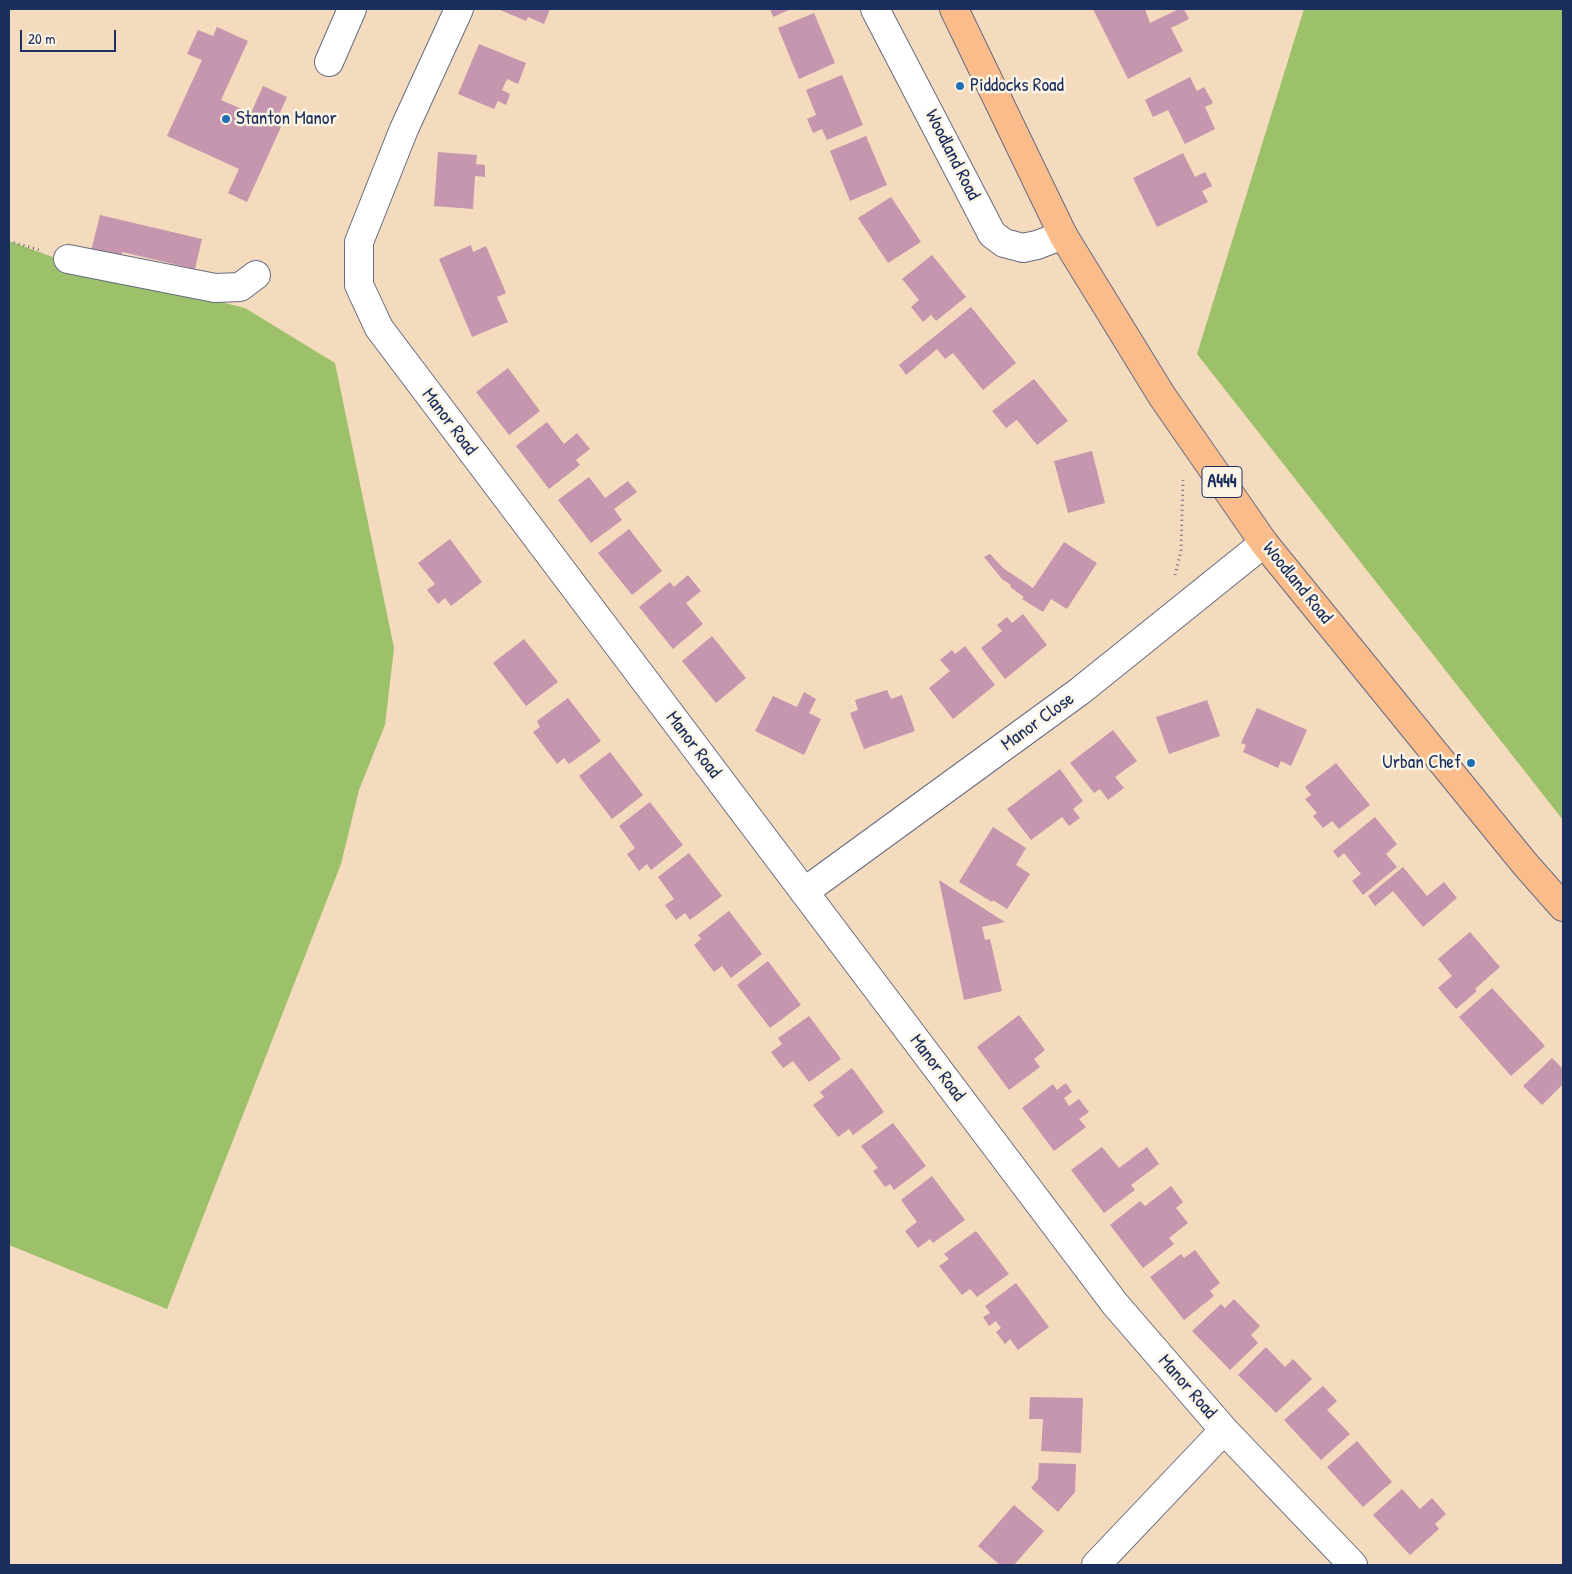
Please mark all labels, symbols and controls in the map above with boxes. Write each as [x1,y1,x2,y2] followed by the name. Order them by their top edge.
[22,20,119,52] scale bar
[28,28,55,49] text: 20 m
[970,75,1064,97] place label: Piddocks Road
[954,80,966,92] marker: Piddocks Road
[919,106,985,204] street label: Woodland Road
[236,108,337,130] place label: Stanton Manor
[220,113,232,125] marker: Stanton Manor
[416,384,482,460] street label: Manor Road
[1202,467,1242,498] road number: A444
[1257,538,1337,628] street label: Woodland Road
[997,688,1079,756] street label: Manor Close
[660,707,726,783] street label: Manor Road
[1382,752,1461,774] place label: Urban Chef
[1465,757,1477,769] marker: Urban Chef
[904,1030,970,1106] street label: Manor Road
[1153,1350,1221,1424] street label: Manor Road

